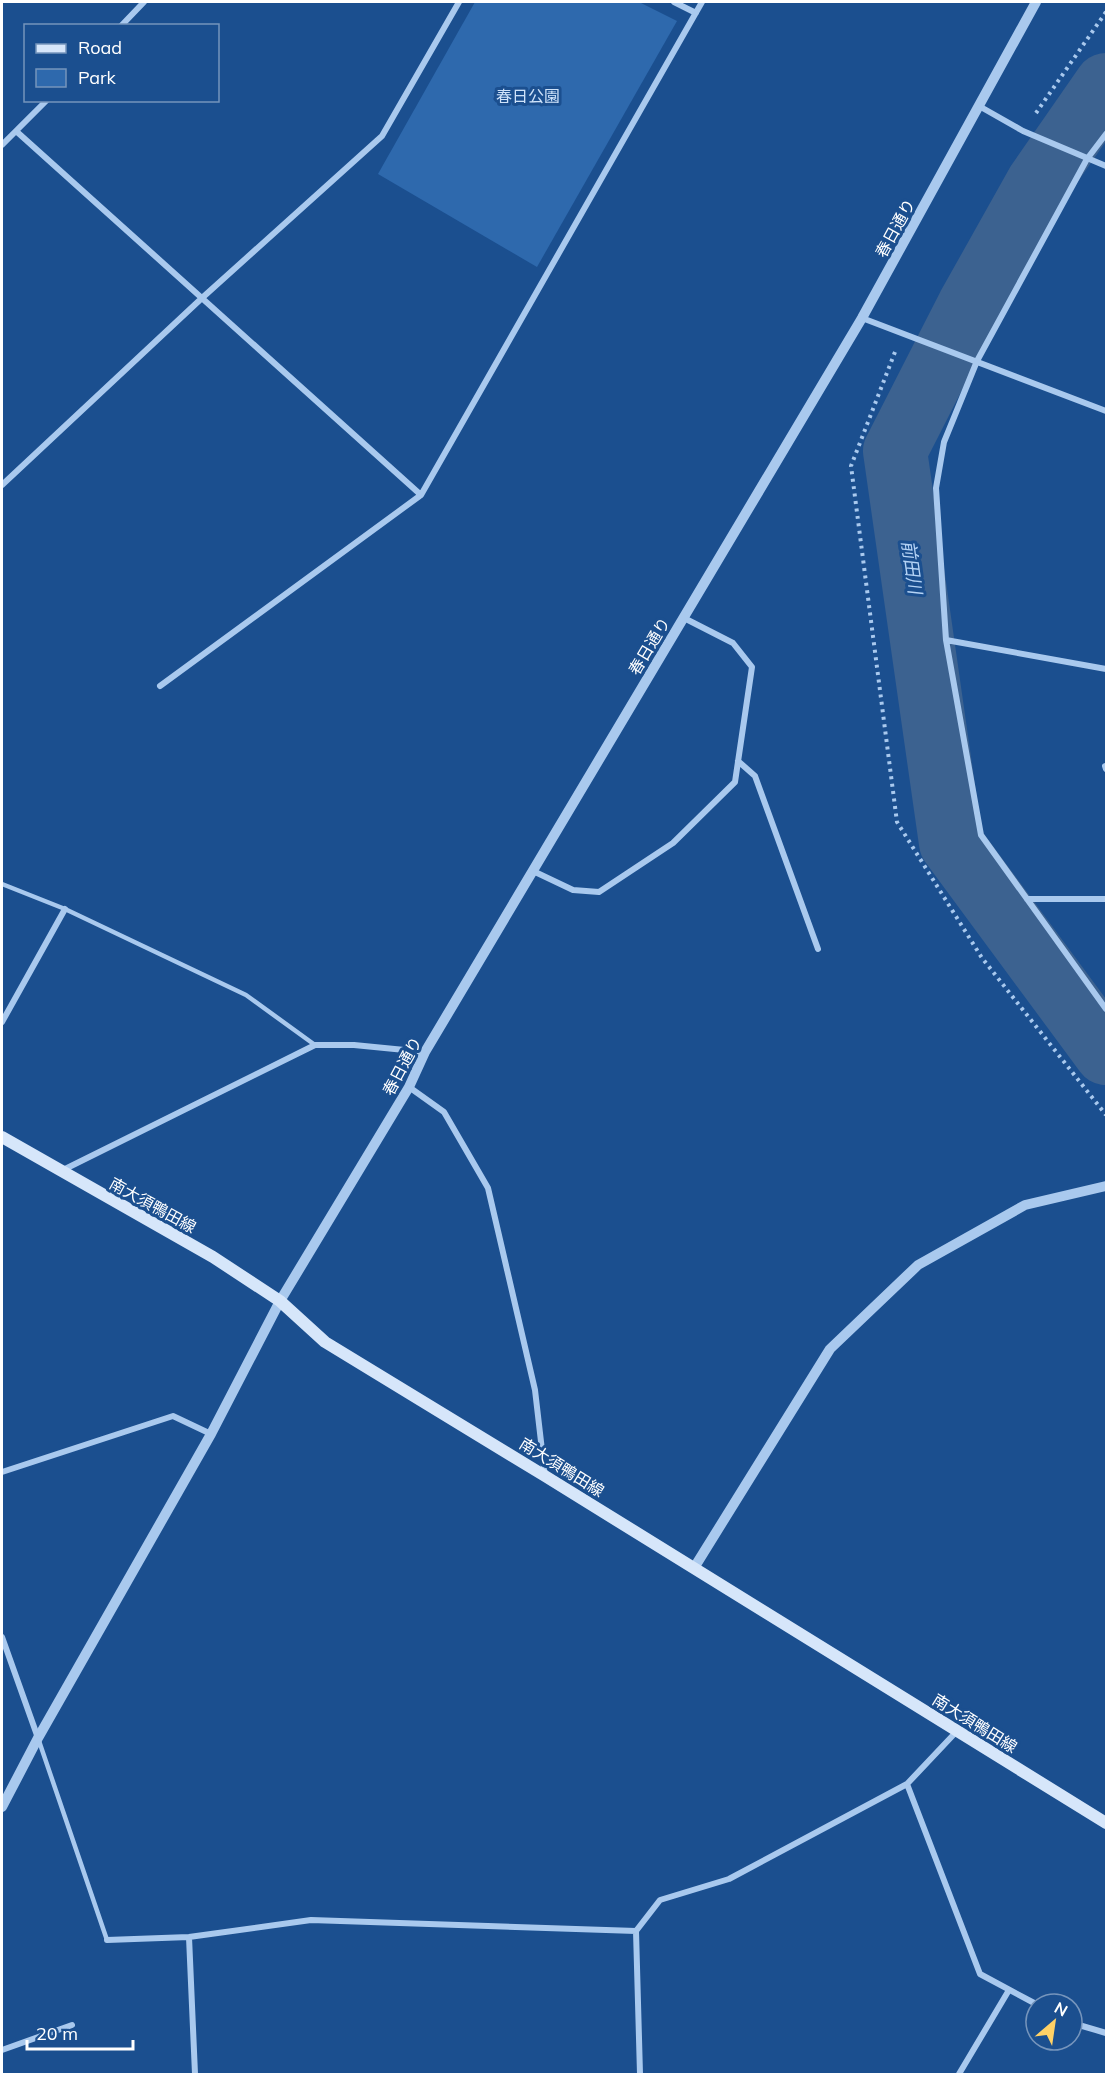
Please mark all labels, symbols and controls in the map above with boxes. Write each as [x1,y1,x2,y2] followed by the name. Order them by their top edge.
[24,24,219,102] legend
[78,36,122,59] text: Road
[78,66,117,89] text: Park
[496,86,560,106] park label: 春日公園
[871,195,919,261] street label: 春日通り
[897,539,927,597] water label: 前田川
[624,613,674,679] street label: 春日通り
[378,1033,426,1099] street label: 春日通り
[106,1173,200,1237] street label: 南大須鴨田線
[516,1433,608,1501] street label: 南大須鴨田線
[929,1689,1021,1757] street label: 南大須鴨田線
[1024,1992,1084,2052] north arrow
[1051,1997,1071,2021] text: N
[27,2013,134,2051] scale bar
[36,2022,78,2045] text: 20 m

